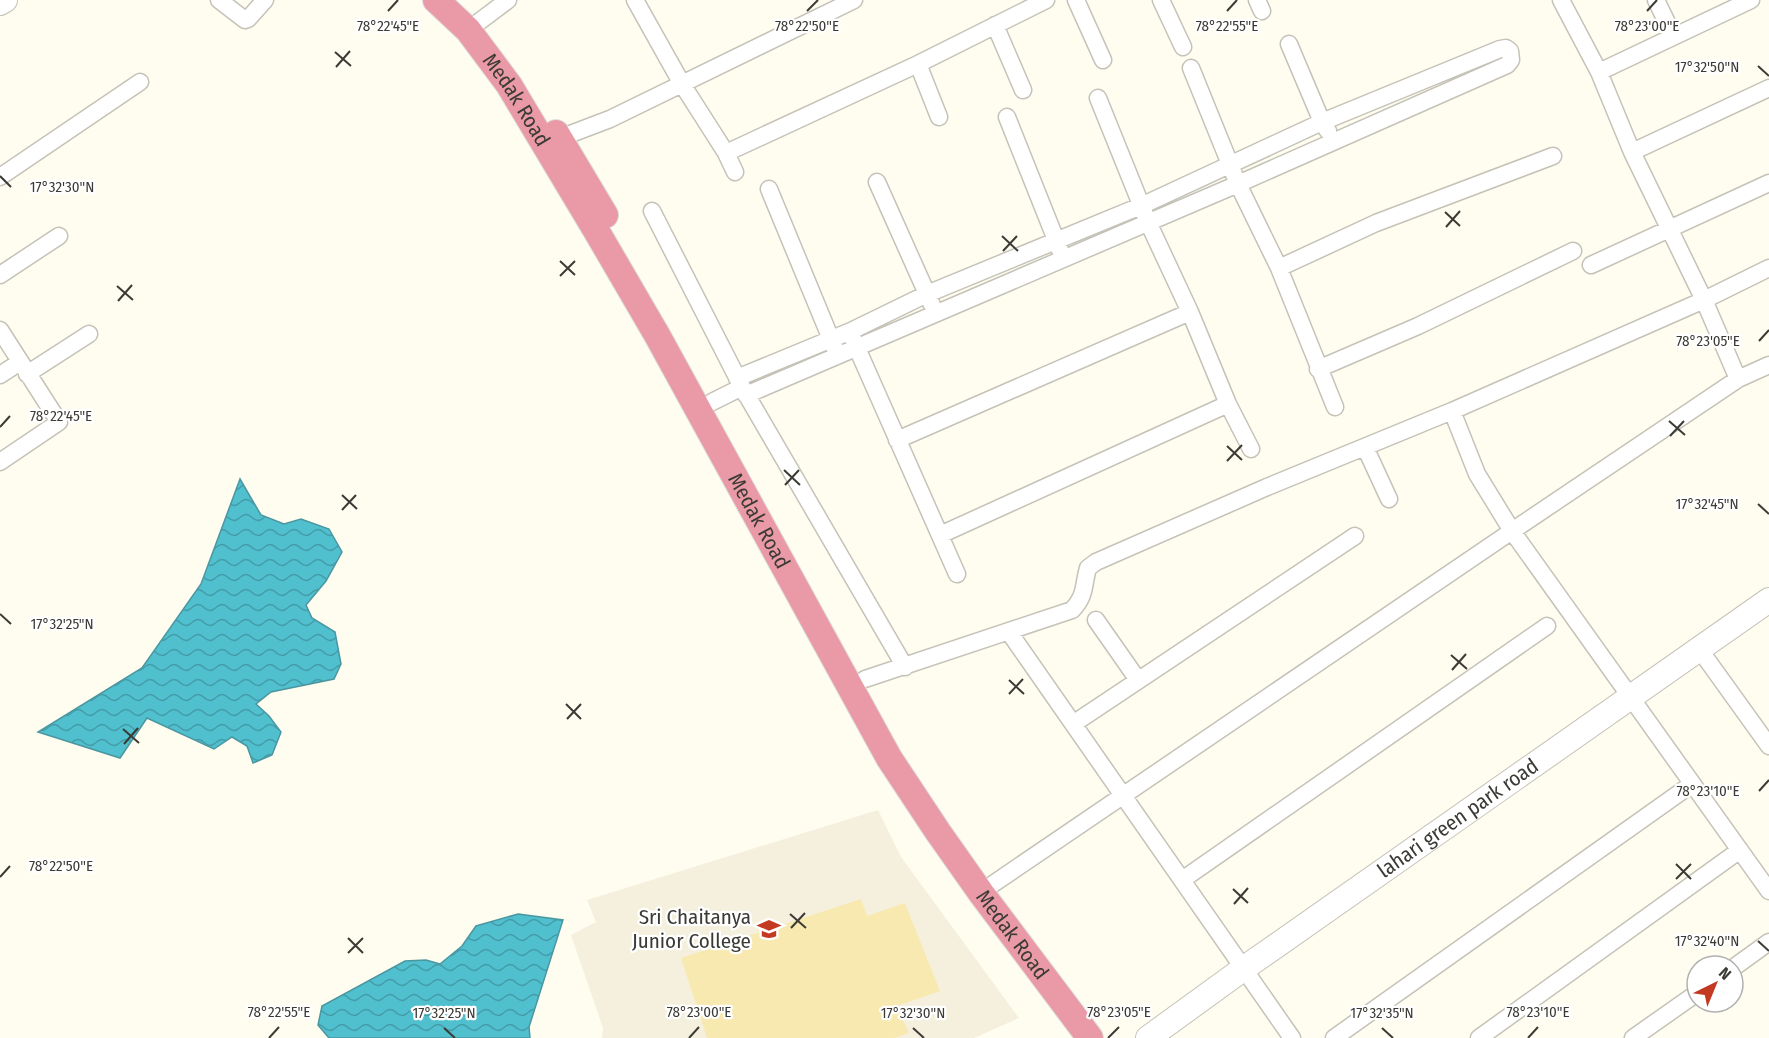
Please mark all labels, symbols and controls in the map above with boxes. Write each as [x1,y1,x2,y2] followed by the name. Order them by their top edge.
[357,17,419,35] text: 78°22'45"E
[775,17,839,35] text: 78°22'50"E
[1196,17,1258,35] text: 78°22'55"E
[1615,17,1679,35] text: 78°23'00"E
[477,48,556,151] street label: Medak Road
[1675,58,1739,76] text: 17°32'50"N
[30,178,94,196] text: 17°32'30"N
[1676,332,1740,350] text: 78°23'05"E
[30,407,92,425] text: 78°22'45"E
[722,469,796,573] street label: Medak Road
[1675,495,1739,513] text: 17°32'45"N
[30,615,94,633] text: 17°32'25"N
[1372,753,1543,884] street label: lahari green park road
[1677,782,1739,800] text: 78°23'10"E
[29,857,93,875] text: 78°22'50"E
[970,885,1054,985] street label: Medak Road
[632,904,751,954] place label: Sri Chaitanya Junior College
[756,916,782,942] school or university icon: Sri Chaitanya Junior College
[1675,932,1739,950] text: 17°32'40"N
[1685,954,1745,1014] north arrow
[1715,963,1735,984] text: N
[248,1003,310,1021] text: 78°22'55"E
[667,1003,731,1021] text: 78°23'00"E
[1087,1003,1151,1021] text: 78°23'05"E
[1507,1003,1569,1021] text: 78°23'10"E
[412,1004,476,1022] text: 17°32'25"N
[881,1004,945,1022] text: 17°32'30"N
[1350,1004,1414,1022] text: 17°32'35"N

